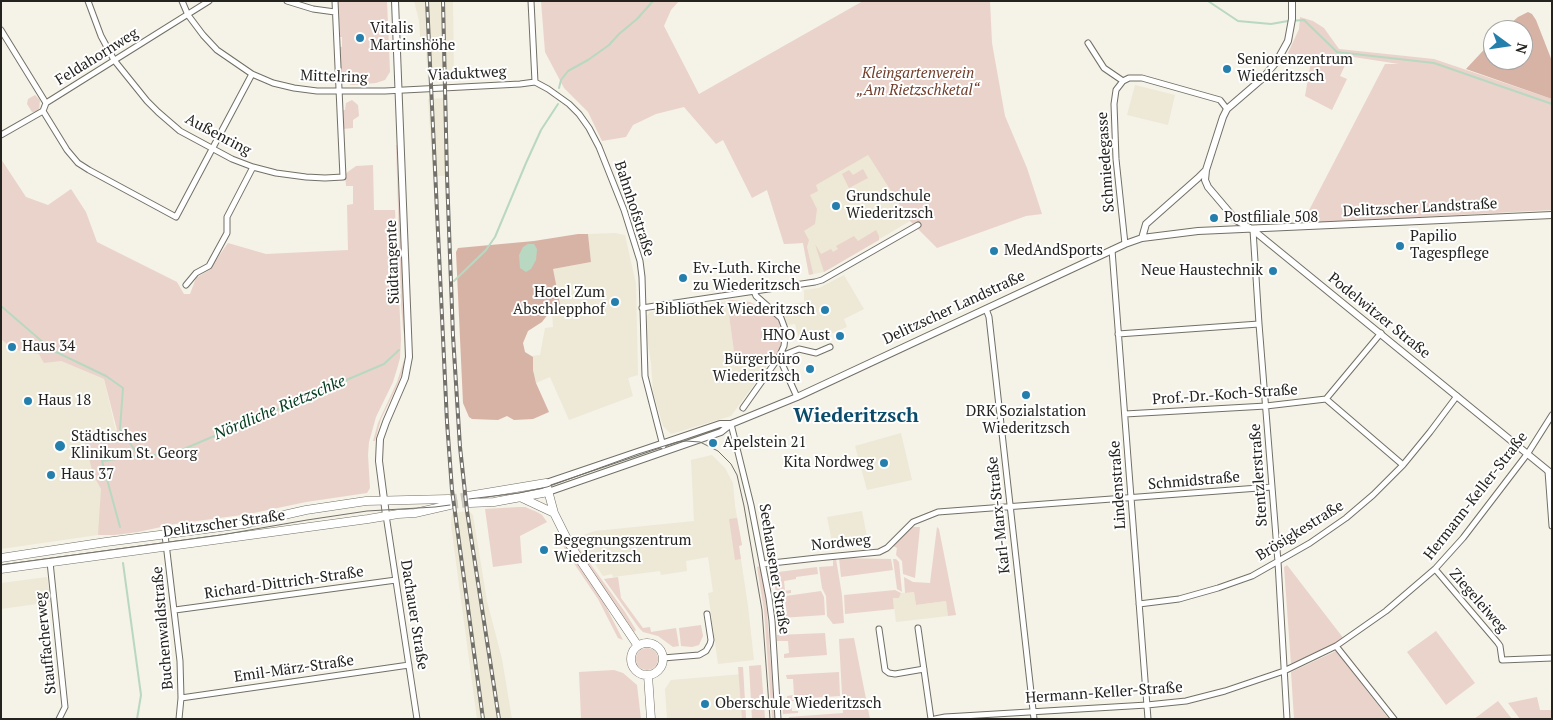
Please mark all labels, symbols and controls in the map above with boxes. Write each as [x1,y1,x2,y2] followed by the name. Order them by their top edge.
[370,20,455,55] place label: Vitalis Martinshöhe
[1483,20,1533,70] north arrow
[52,24,142,90] street label: Feldahornweg
[354,32,366,44] marker: Vitalis Martinshöhe
[1512,41,1533,56] text: N
[1237,51,1353,86] place label: Seniorenzentrum Wiederitzsch
[427,63,507,85] street label: Viaduktweg
[1221,63,1233,75] marker: Seniorenzentrum Wiederitzsch
[856,65,980,100] park label: Kleingartenverein „Am Rietzschketal“
[300,67,368,87] street label: Mittelring
[182,110,254,160] street label: Außenring
[1094,111,1118,213] street label: Schmiedegasse
[610,159,658,259] street label: Bahnhofstraße
[846,188,933,223] place label: Grundschule Wiederitzsch
[1342,195,1498,221] street label: Delitzscher Landstraße
[830,200,842,212] marker: Grundschule Wiederitzsch
[1224,209,1318,227] place label: Postfiliale 508
[1208,212,1220,224] marker: Postfiliale 508
[383,219,403,305] street label: Südtangente
[1410,228,1489,263] place label: Papilio Tagespflege
[1394,240,1406,252] marker: Papilio Tagespflege
[1004,242,1103,260] place label: MedAndSports
[988,245,1000,257] marker: MedAndSports
[693,260,801,295] place label: Ev.-Luth. Kirche zu Wiederitzsch
[1141,262,1263,280] place label: Neue Haustechnik
[1267,265,1279,277] marker: Neue Haustechnik
[880,267,1028,349] street label: Delitzscher Landstraße
[1324,269,1434,363] street label: Podelwitzer Straße
[677,272,689,284] marker: Ev.-Luth. Kirche zu Wiederitzsch
[513,284,605,319] place label: Hotel Zum Abschlepphof
[609,296,621,308] marker: Hotel Zum Abschlepphof
[655,301,815,319] place label: Bibliothek Wiederitzsch
[819,304,831,316] marker: Bibliothek Wiederitzsch
[762,327,830,345] place label: HNO Aust
[834,330,846,342] marker: HNO Aust
[22,338,75,356] place label: Haus 34
[6,341,18,353] marker: Haus 34
[713,351,800,386] place label: Bürgerbüro Wiederitzsch
[804,363,816,375] marker: Bürgerbüro Wiederitzsch
[211,372,349,444] water label: Nördliche Rietzschke
[1152,381,1298,409] street label: Prof.-Dr.-Koch-Straße
[1020,389,1032,401] marker: DRK Sozialstation Wiederitzsch
[38,392,91,410] place label: Haus 18
[22,395,34,407] marker: Haus 18
[966,403,1086,438] place label: DRK Sozialstation Wiederitzsch
[793,404,919,428] district label: Wiederitzsch
[1246,423,1272,527] street label: Stentzlerstraße
[71,428,197,463] place label: Städtisches Klinikum St. Georg
[1420,428,1532,564] street label: Hermann-Keller-Straße
[723,434,806,452] place label: Apelstein 21
[707,437,719,449] marker: Apelstein 21
[53,439,67,453] marker: Städtisches Klinikum St. Georg
[1106,440,1130,530] street label: Lindenstraße
[783,454,874,472] place label: Kita Nordweg
[984,455,1014,575] street label: Karl-Marx-Straße
[878,457,890,469] marker: Kita Nordweg
[61,466,114,484] place label: Haus 37
[1147,468,1241,494] street label: Schmidstraße
[45,469,57,481] marker: Haus 37
[1253,497,1347,565] street label: Brösigkestraße
[755,502,793,636] street label: Seehausener Straße
[162,507,286,541] street label: Delitzscher Straße
[810,531,872,555] street label: Nordweg
[554,532,691,567] place label: Begegnungszentrum Wiederitzsch
[538,544,550,556] marker: Begegnungszentrum Wiederitzsch
[396,559,432,671] street label: Dachauer Straße
[203,563,365,603] street label: Richard-Dittrich-Straße
[149,565,177,691] street label: Buchenwaldstraße
[1445,565,1511,637] street label: Ziegeleiweg
[32,591,60,695] street label: Stauffacherweg
[233,652,355,686] street label: Emil-März-Straße
[1025,679,1183,707] street label: Hermann-Keller-Straße
[715,695,882,713] place label: Oberschule Wiederitzsch
[699,698,711,710] marker: Oberschule Wiederitzsch

